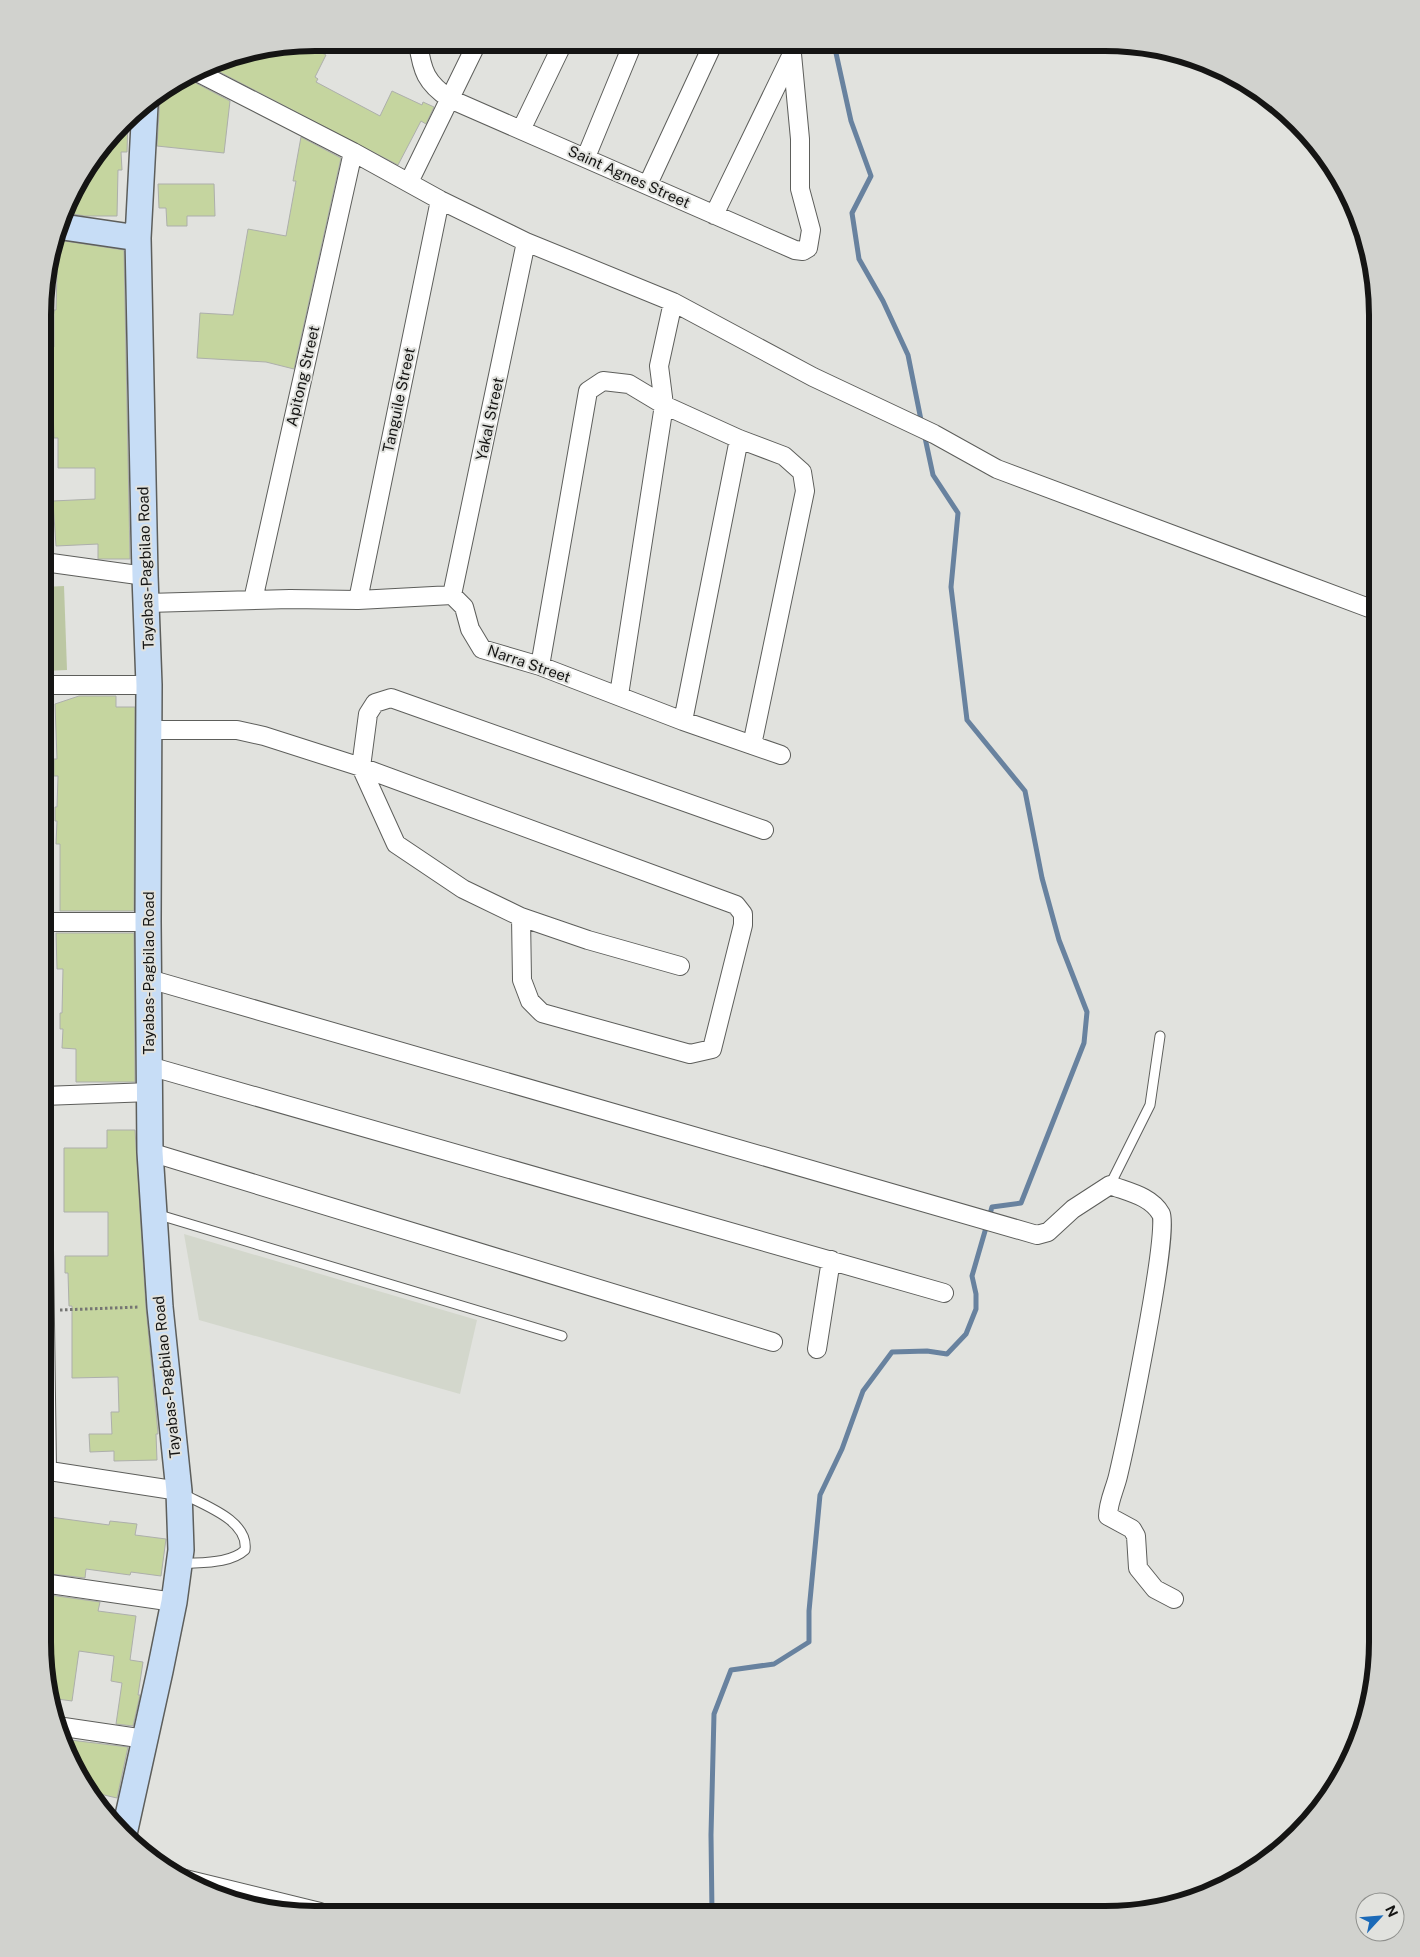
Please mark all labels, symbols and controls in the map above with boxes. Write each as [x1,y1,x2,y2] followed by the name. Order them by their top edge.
[566,142,693,211] street label: Saint Agnes Street
[283,324,322,428] street label: Apitong Street
[379,346,418,454] street label: Tanguile Street
[472,375,507,462] street label: Yakal Street
[134,486,157,650] street label: Tayabas-Pagbilao Road
[485,641,573,686] street label: Narra Street
[140,891,157,1055] street label: Tayabas-Pagbilao Road
[150,1295,183,1459] street label: Tayabas-Pagbilao Road
[1355,1892,1405,1942] north arrow
[1382,1903,1401,1920] text: N

